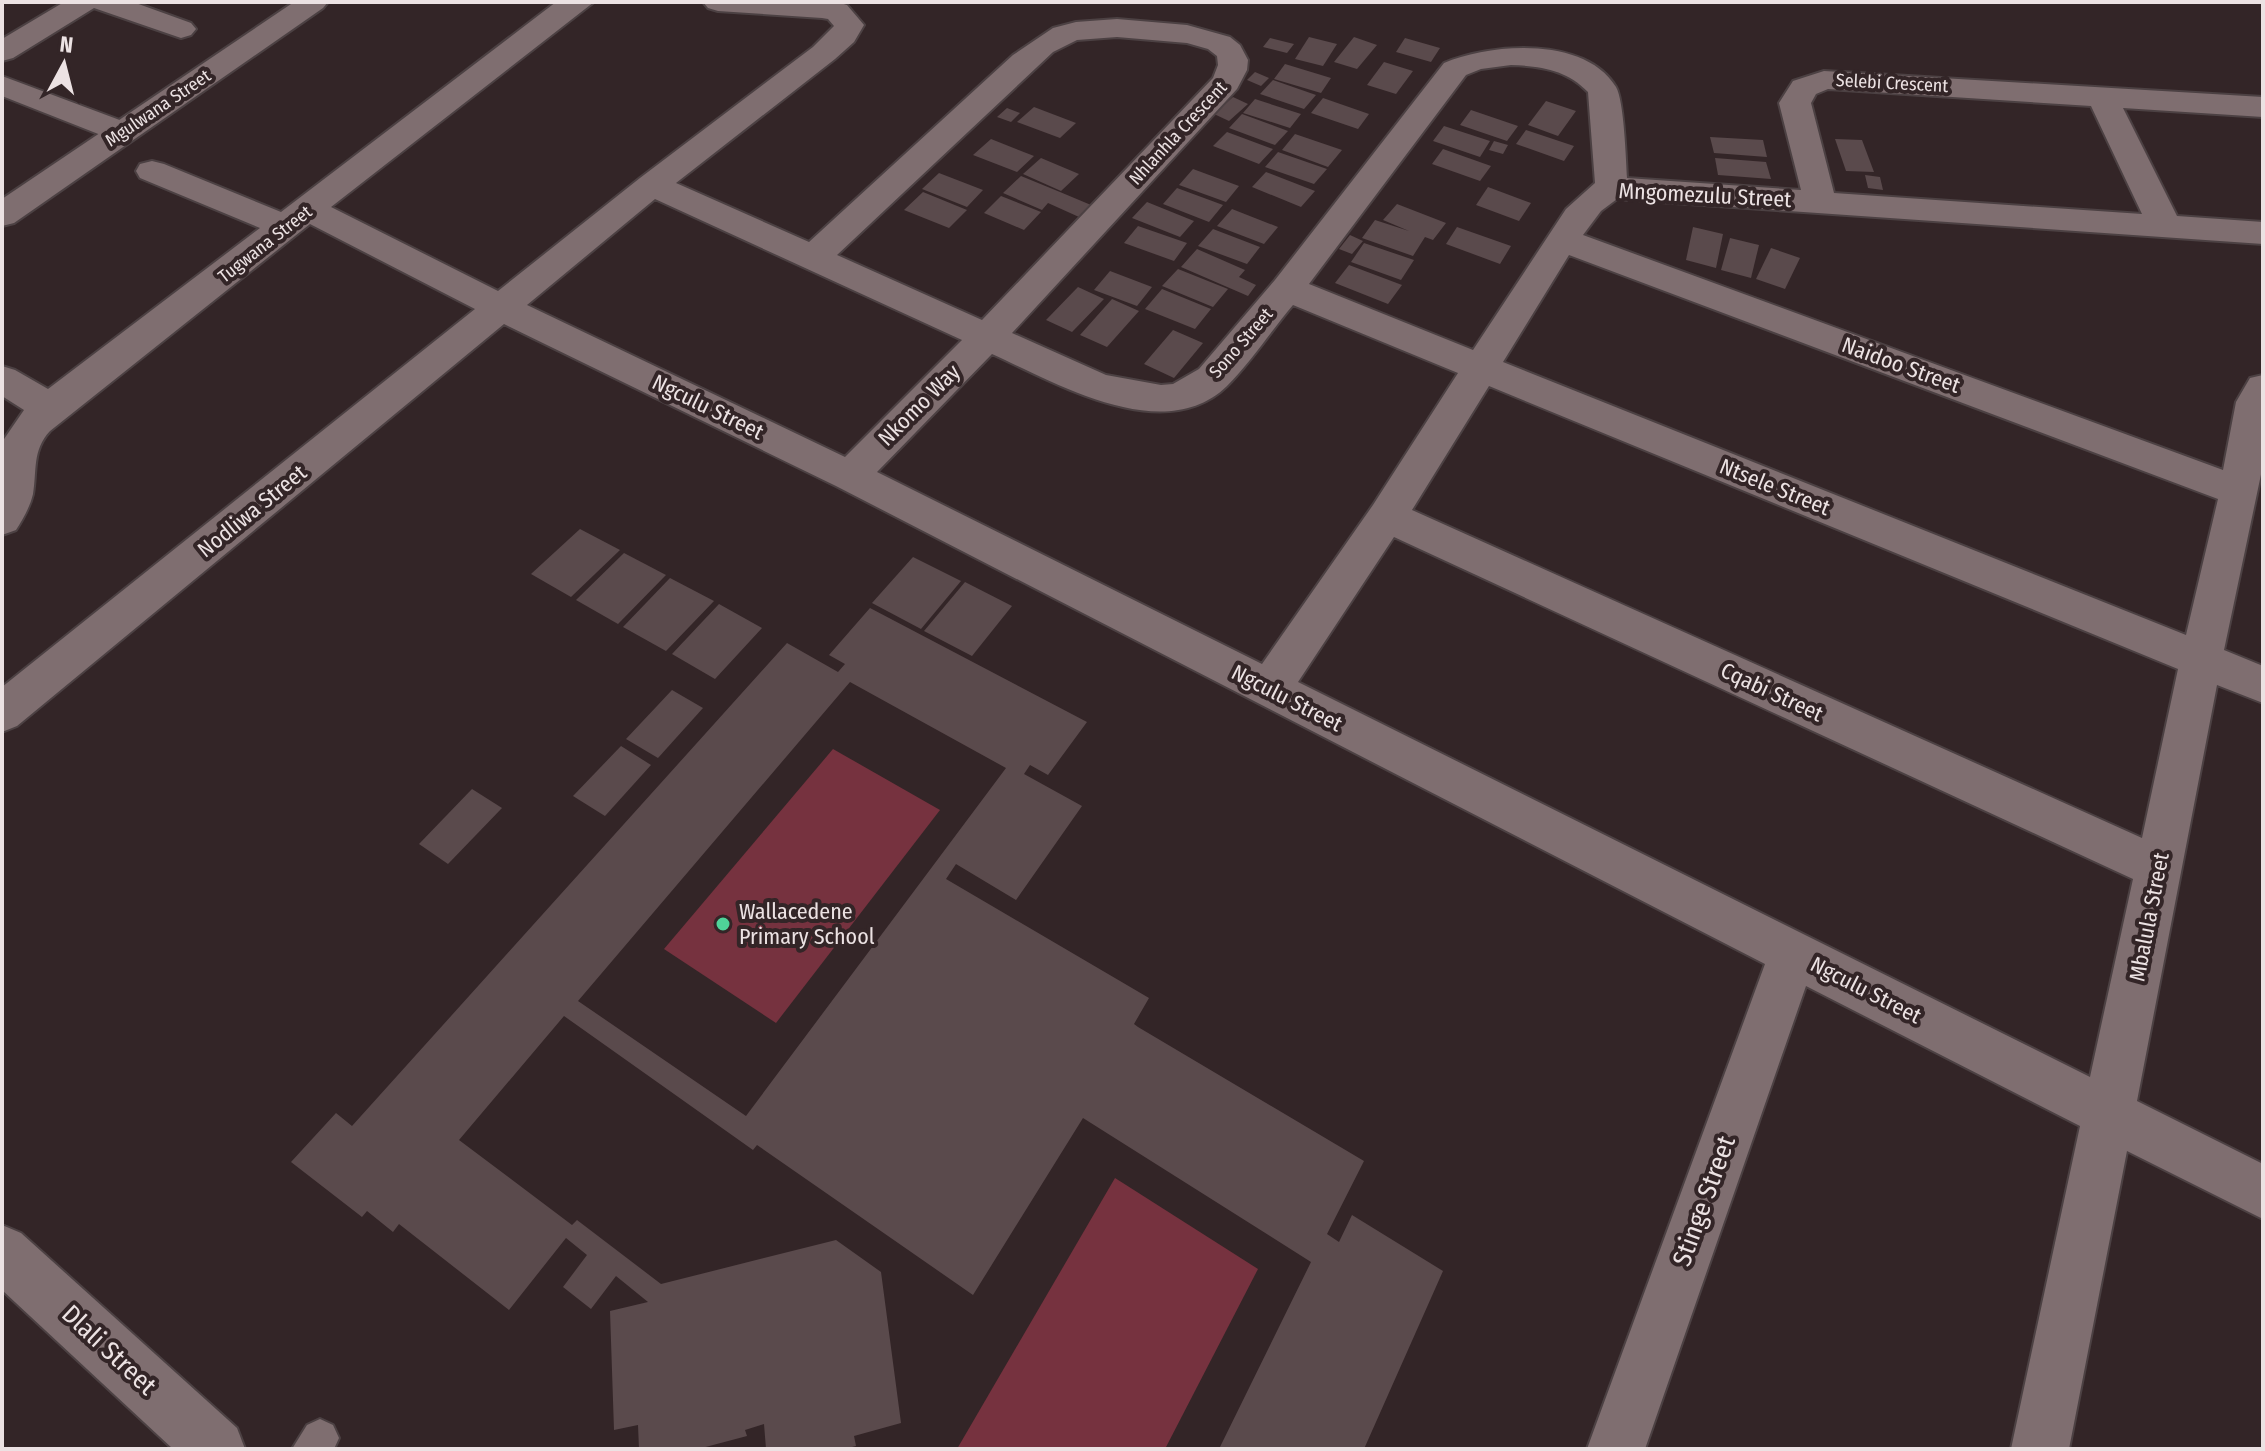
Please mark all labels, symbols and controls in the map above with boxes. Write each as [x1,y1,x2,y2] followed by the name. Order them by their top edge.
[24,24,104,104] north arrow
[58,30,75,59] text: N
[101,65,215,151] street label: Mgulwana Street
[1835,69,1949,97] street label: Selebi Crescent
[1124,77,1232,189] street label: Nhlanhla Crescent
[1618,177,1793,213] street label: Mngomezulu Street
[214,201,316,287] street label: Tugwana Street
[1205,303,1278,383] street label: Sono Street
[1838,331,1965,399] street label: Naidoo Street
[872,358,966,452] street label: Nkomo Way
[648,368,769,446] street label: Ngculu Street
[1716,453,1835,522] street label: Ntsele Street
[192,458,313,563] street label: Nodliwa Street
[1717,657,1828,728] street label: Cqabi Street
[1227,659,1348,738] street label: Ngculu Street
[2123,849,2175,984] street label: Mbalula Street
[739,898,875,950] place label: Wallacedene Primary School
[714,915,732,933] marker: Wallacedene Primary School
[1806,951,1927,1030] street label: Ngculu Street
[1666,1131,1742,1270] street label: Stinge Street
[55,1299,163,1402] street label: Dlali Street

